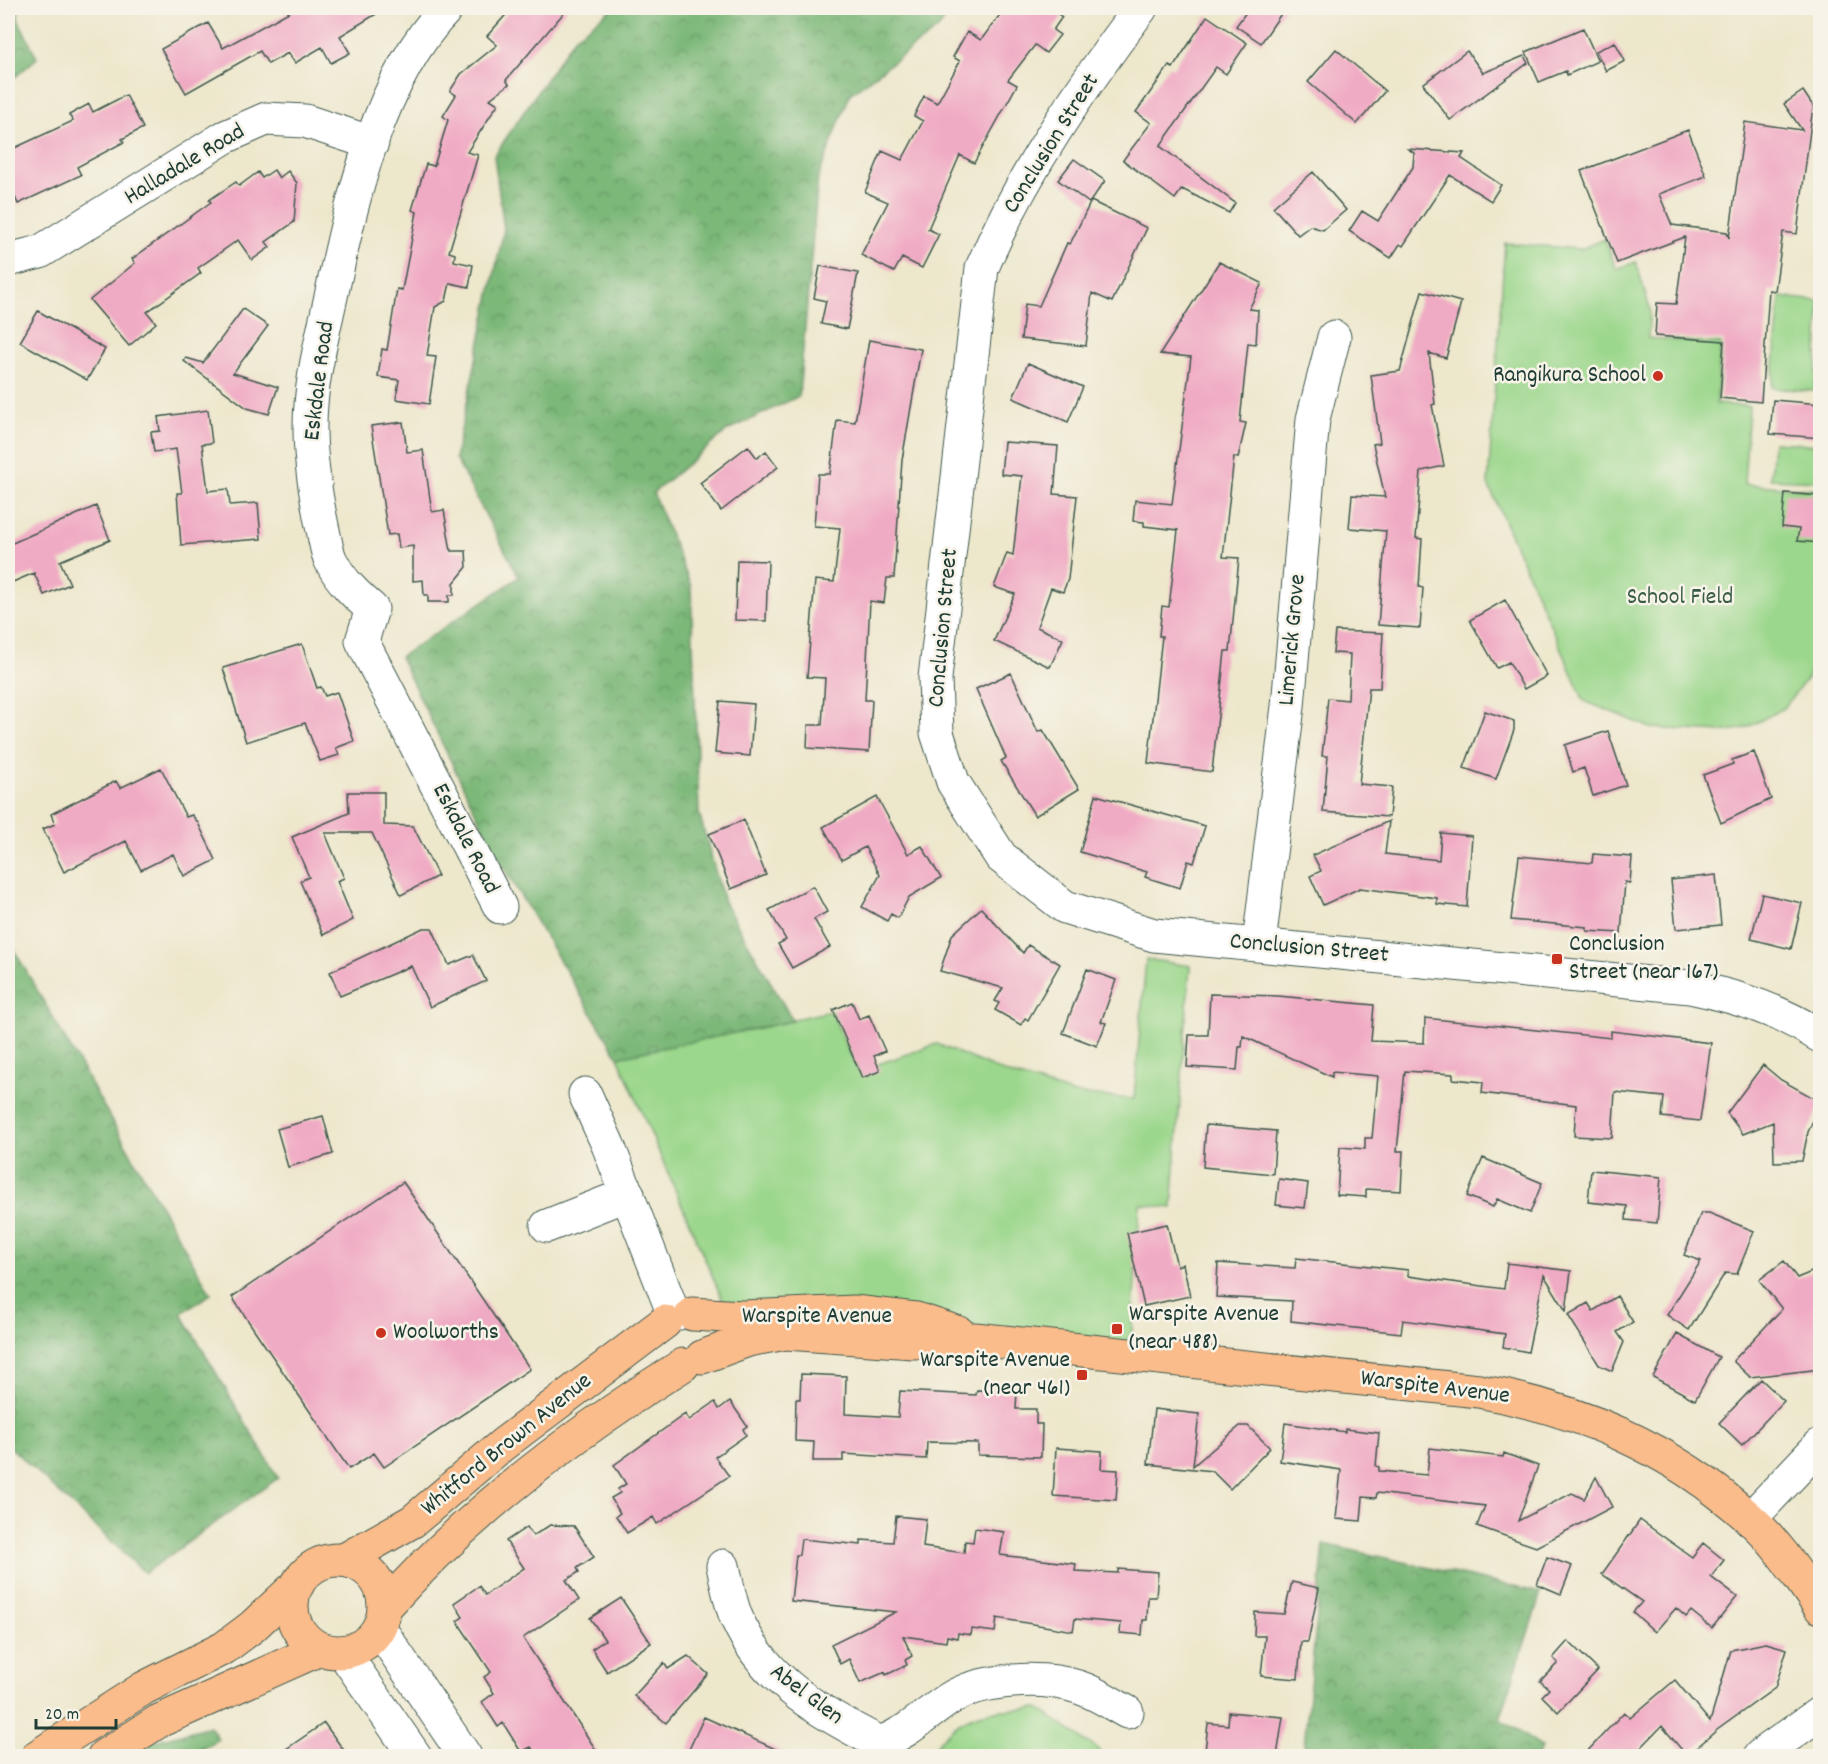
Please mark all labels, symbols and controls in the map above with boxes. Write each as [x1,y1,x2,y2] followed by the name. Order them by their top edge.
[995,67,1109,221] street label: Conclusion Street
[118,116,252,214] street label: Halladale Road
[296,319,344,443] street label: Eskdale Road
[1493,359,1646,393] place label: Rangikura School
[1651,369,1665,383] marker: Rangikura School
[920,547,968,709] street label: Conclusion Street
[1270,573,1316,707] street label: Limerick Grove
[1627,581,1733,615] park label: School Field
[423,778,507,900] street label: Eskdale Road
[1228,925,1390,973] street label: Conclusion Street
[1569,928,1718,990] place label: Conclusion Street (near 167)
[1550,952,1564,966] marker: Conclusion Street (near 167)
[1129,1298,1279,1360] place label: Warspite Avenue (near 488)
[742,1300,892,1334] street label: Warspite Avenue
[393,1316,499,1350] place label: Woolworths
[1110,1322,1124,1336] marker: Warspite Avenue (near 488)
[374,1326,388,1340] marker: Woolworths
[920,1344,1070,1406] place label: Warspite Avenue (near 461)
[1358,1362,1512,1414] street label: Warspite Avenue
[414,1365,600,1525] street label: Whitford Brown Avenue
[1075,1368,1089,1382] marker: Warspite Avenue (near 461)
[762,1656,850,1734] street label: Abel Glen
[36,1692,116,1730] scale bar
[45,1703,79,1728] text: 20 m

